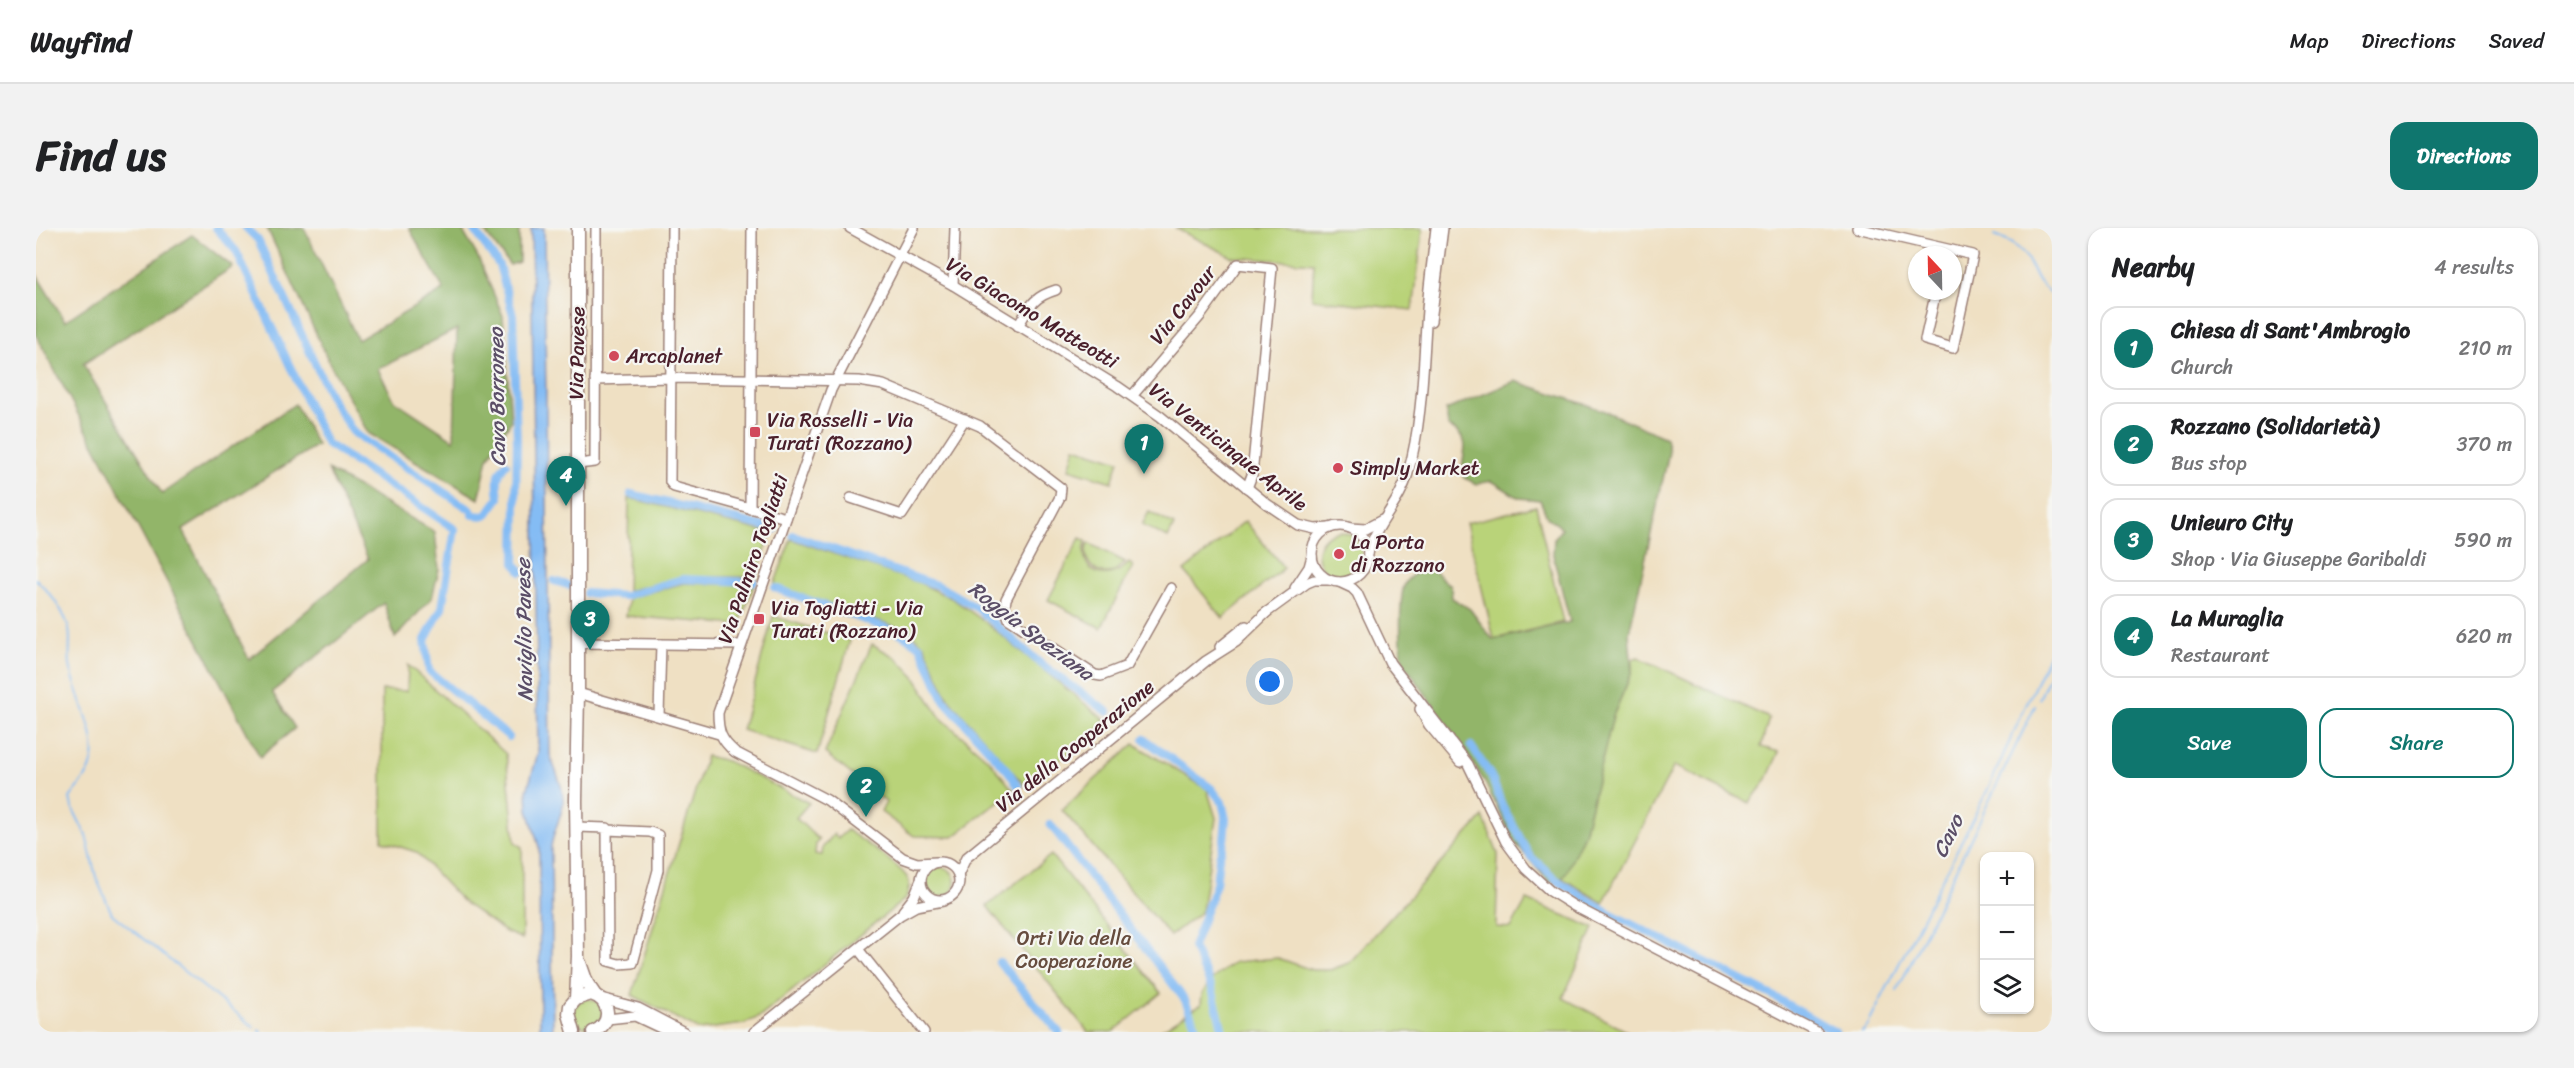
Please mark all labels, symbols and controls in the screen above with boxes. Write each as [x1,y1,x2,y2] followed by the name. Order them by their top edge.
[30,17,131,66] text: Wayfind
[2290,22,2328,60] text: Map
[2361,22,2456,60] text: Directions
[2489,22,2544,60] text: Saved
[36,119,166,193] text: Find us
[2390,122,2538,190] button: Directions
[2112,244,2194,290] text: Nearby
[1908,246,1962,300] north arrow
[939,247,1126,379] street label: Via Giacomo Matteotti
[2434,250,2514,285] text: 4 results
[1140,256,1227,353] street label: Via Cavour
[559,306,595,400] street label: Via Pavese
[2171,311,2410,350] text: Chiesa di Sant'Ambrogio
[477,326,517,467] water label: Cavo Borromeo
[2129,331,2138,366] text: 1
[2459,331,2512,366] text: 210 m
[625,339,723,374] place label: Arcaplanet
[607,349,621,363] marker: Arcaplanet
[2171,350,2233,385] text: Church
[1141,373,1316,521] street label: Via Venticinque Aprile
[767,403,913,461] place label: Via Rosselli - Via Turati (Rozzano)
[2171,407,2379,446] text: Rozzano (Solidarietà)
[1124,424,1164,474] pin: 1
[748,425,762,439] marker: Via Rosselli - Via Turati (Rozzano)
[2128,427,2139,462] text: 2
[2456,427,2512,462] text: 370 m
[2171,446,2247,481] text: Bus stop
[1350,451,1480,486] place label: Simply Market
[546,456,586,506] pin: 4
[1331,461,1345,475] marker: Simply Market
[708,469,799,648] street label: Via Palmiro Togliatti
[2171,503,2293,542] text: Unieuro City
[2128,523,2139,558] text: 3
[2454,523,2512,558] text: 590 m
[1351,525,1445,583] place label: La Porta di Rozzano
[2171,542,2426,577] text: Shop · Via Giuseppe Garibaldi
[1332,547,1346,561] marker: La Porta di Rozzano
[504,556,544,702] water label: Naviglio Pavese
[960,571,1103,692] water label: Roggia Speziana
[771,591,924,649] place label: Via Togliatti - Via Turati (Rozzano)
[2171,599,2283,638] text: La Muraglia
[570,600,610,650] pin: 3
[752,612,766,626] marker: Via Togliatti - Via Turati (Rozzano)
[2127,619,2140,654] text: 4
[2456,619,2512,654] text: 620 m
[2171,638,2270,673] text: Restaurant
[1255,667,1284,696] your location
[987,670,1163,822] street label: Via della Cooperazione
[2112,708,2307,778] button: Save
[2319,708,2514,778] button: Share
[846,768,886,817] pin: 2
[1921,807,1975,864] water label: Cavo
[1980,852,2034,1014] map controls
[1980,852,2034,906] button: +
[1980,906,2034,960] button: −
[1015,921,1133,979] park label: Orti Via della Cooperazione
[1980,960,2034,1014] button: layers

